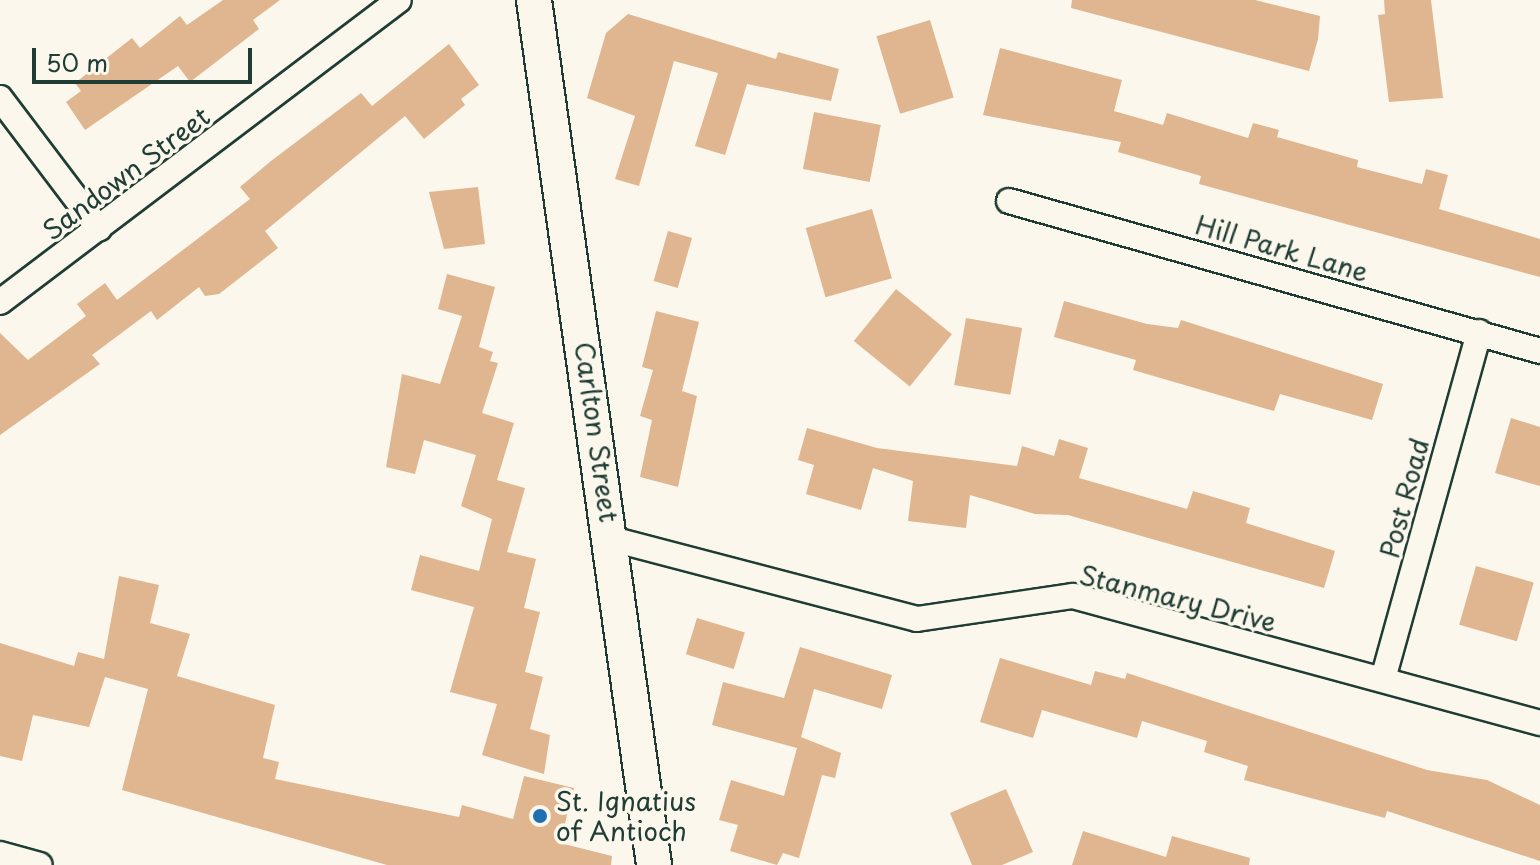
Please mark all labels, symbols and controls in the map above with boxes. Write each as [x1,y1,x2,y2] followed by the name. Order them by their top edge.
[36,32,256,82] scale bar
[46,44,108,80] text: 50 m
[37,100,215,246] street label: Sandown Street
[1192,209,1372,287] street label: Hill Park Lane
[569,340,625,524] street label: Carlton Street
[1373,435,1435,561] street label: Post Road
[1077,559,1279,637] street label: Stanmary Drive
[556,785,697,846] place label: St. Ignatius of Antioch
[531,807,549,825] marker: St. Ignatius of Antioch

